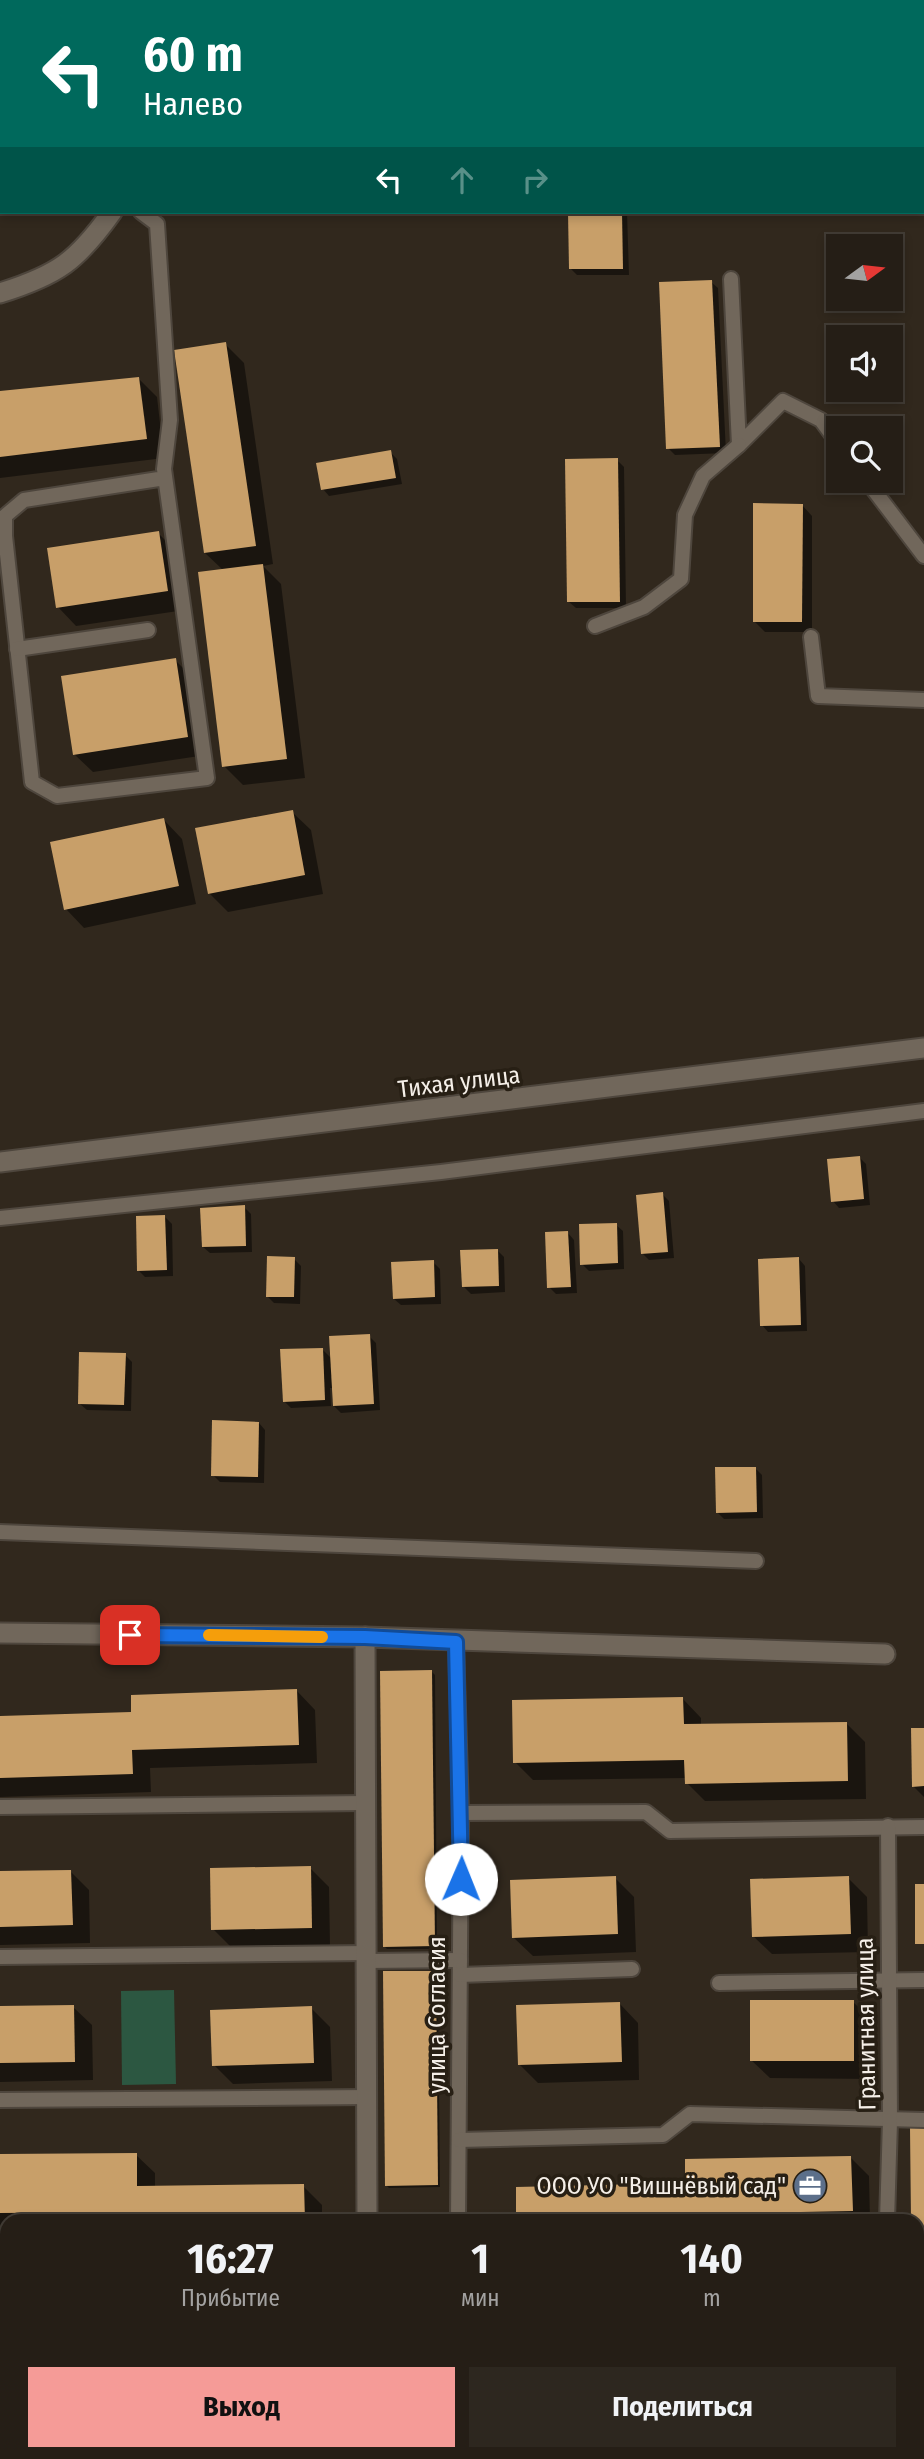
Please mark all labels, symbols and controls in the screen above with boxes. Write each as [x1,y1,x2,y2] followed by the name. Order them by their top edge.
[143,25,243,84] text: 60 m
[28,28,119,119] icon: left
[143,85,243,123] text: Налево
[370,161,408,199] icon: left
[443,161,481,199] icon: ahead
[516,161,554,199] icon: right
[826,234,903,312] north arrow
[826,234,903,493] map controls
[826,325,903,402] button: sound
[826,416,903,493] button: search
[396,1061,522,1103] street label: Тихая улица
[100,1605,160,1665] pin
[111,1616,149,1654] icon: arrive
[424,1842,498,1916] position arrow
[423,1936,451,2094] street label: улица Согласия
[850,1937,882,2111] street label: Гранитная улица
[791,2167,829,2205] office icon: ООО УО "Вишнёвый сад"
[537,2172,786,2200] place label: ООО УО "Вишнёвый сад"
[187,2234,274,2284] text: 16:27
[471,2234,489,2284] text: 1
[681,2234,743,2284] text: 140
[181,2284,280,2312] text: Прибытие
[461,2284,500,2312] text: мин
[703,2284,721,2312] text: m
[28,2367,455,2447] button: Выход
[469,2367,896,2447] button: Поделиться

